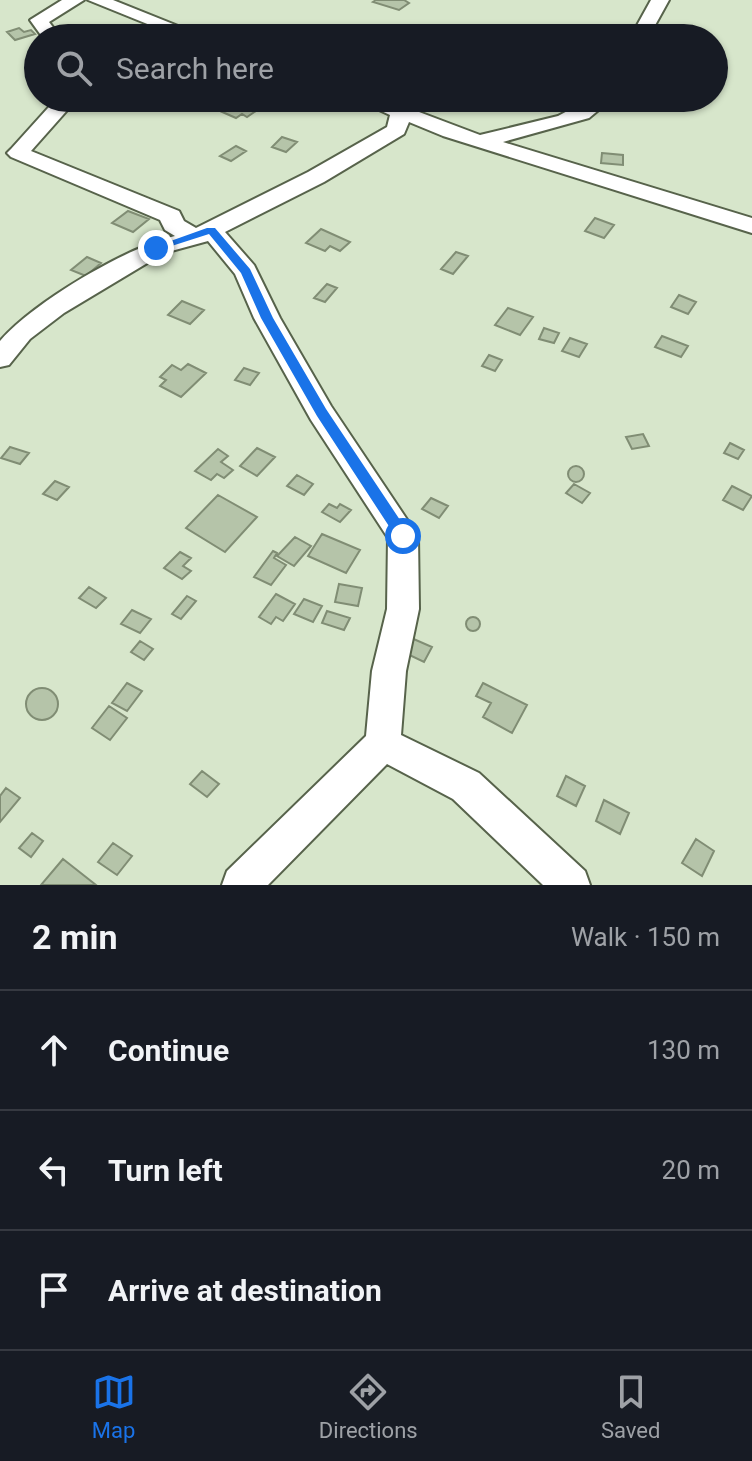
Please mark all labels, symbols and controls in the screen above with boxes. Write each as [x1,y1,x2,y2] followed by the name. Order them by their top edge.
[24,24,728,112] search box
[52,46,96,90] icon: search
[116,51,274,86] text: Search here
[138,230,174,266] route end
[385,518,421,554] route start
[32,917,117,957] text: 2 min
[571,922,720,952] text: Walk · 150 m
[32,1028,76,1072] icon: ahead
[108,1033,229,1068] text: Continue
[647,1035,720,1065] text: 130 m
[32,1148,76,1192] icon: left
[108,1153,223,1188] text: Turn left
[662,1155,720,1185] text: 20 m
[32,1268,76,1312] icon: arrive
[108,1273,382,1308] text: Arrive at destination
[92,1370,136,1443] tab: Map
[319,1370,418,1443] tab: Directions
[601,1370,660,1443] tab: Saved

